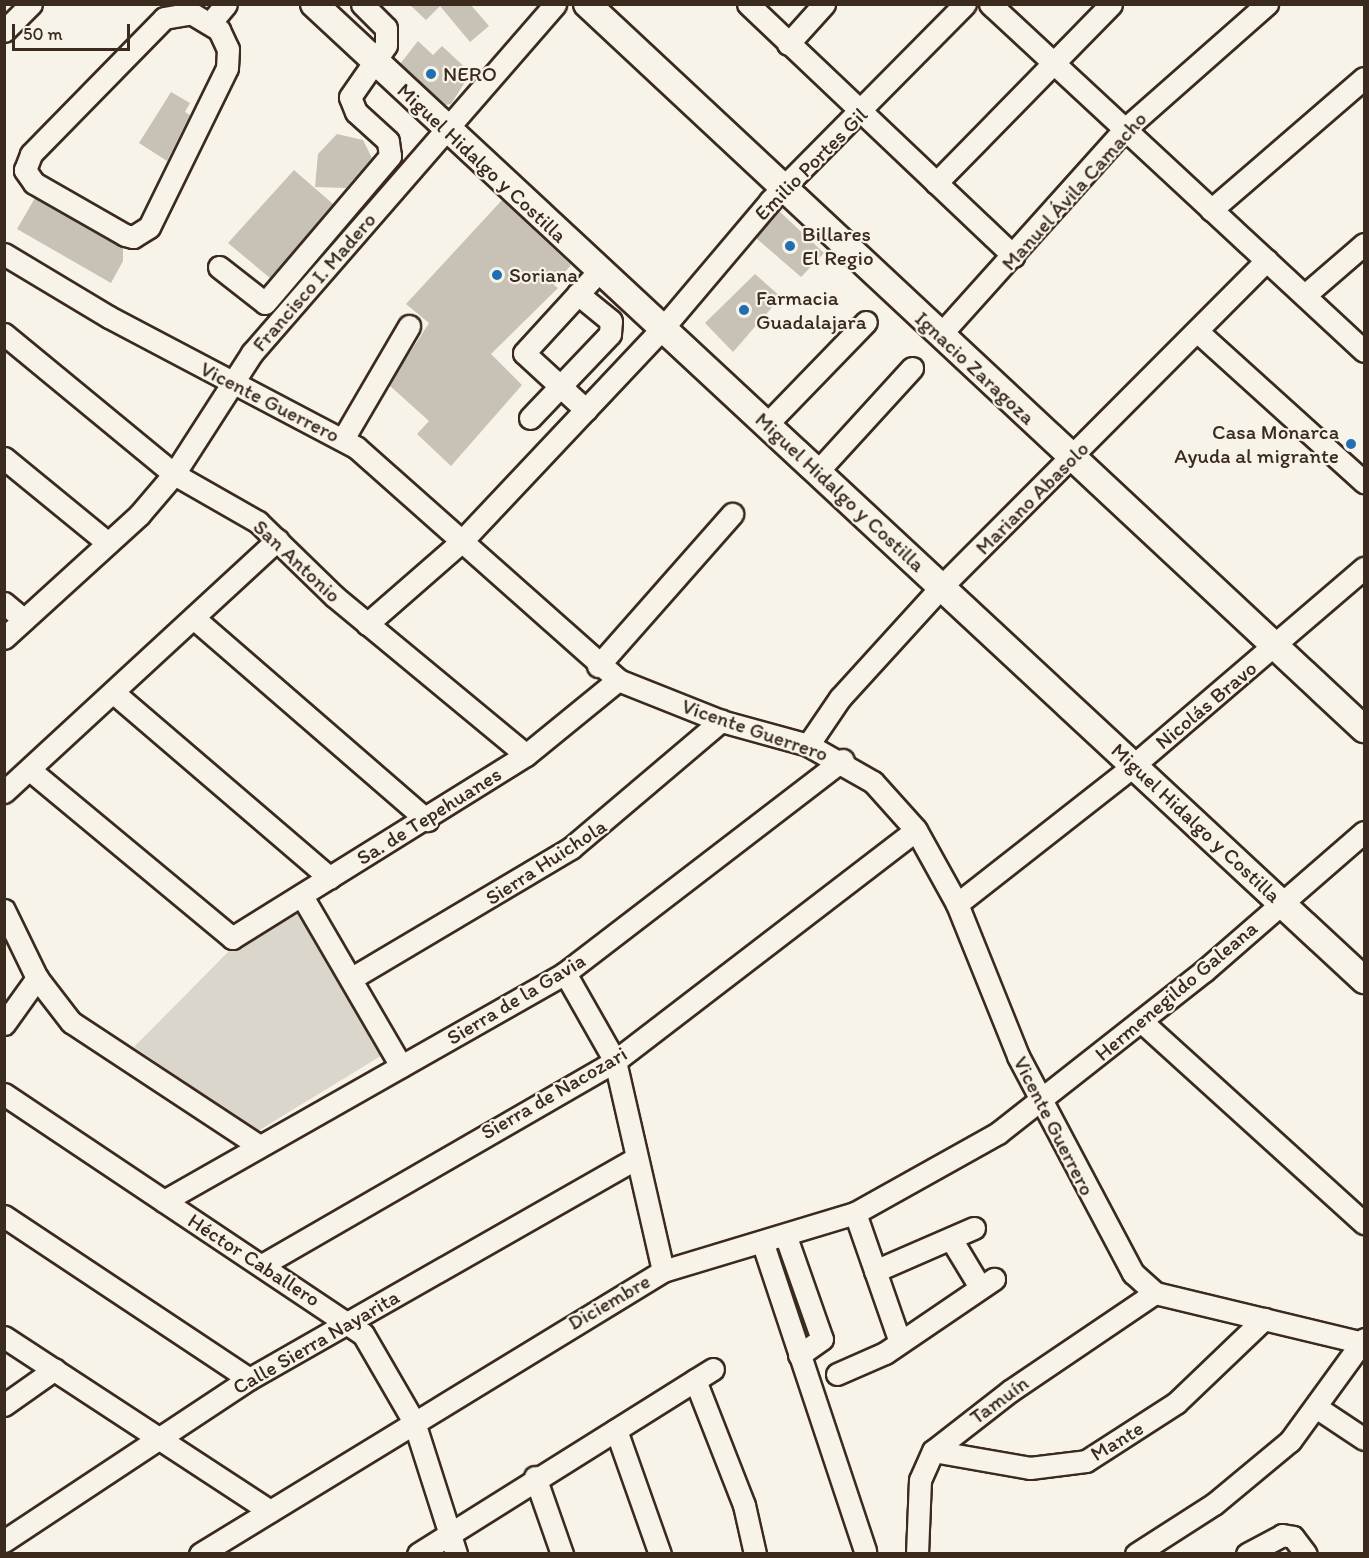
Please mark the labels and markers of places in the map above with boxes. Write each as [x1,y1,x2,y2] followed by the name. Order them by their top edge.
[443,61,497,87] place label: NERO
[424,67,438,81] marker: NERO
[802,221,874,271] place label: Billares El Regio
[783,239,797,253] marker: Billares El Regio
[509,262,578,288] place label: Soriana
[490,268,504,282] marker: Soriana
[756,285,867,335] place label: Farmacia Guadalajara
[737,303,751,317] marker: Farmacia Guadalajara
[1174,419,1339,469] place label: Casa Monarca Ayuda al migrante
[1344,437,1358,451] marker: Casa Monarca Ayuda al migrante

